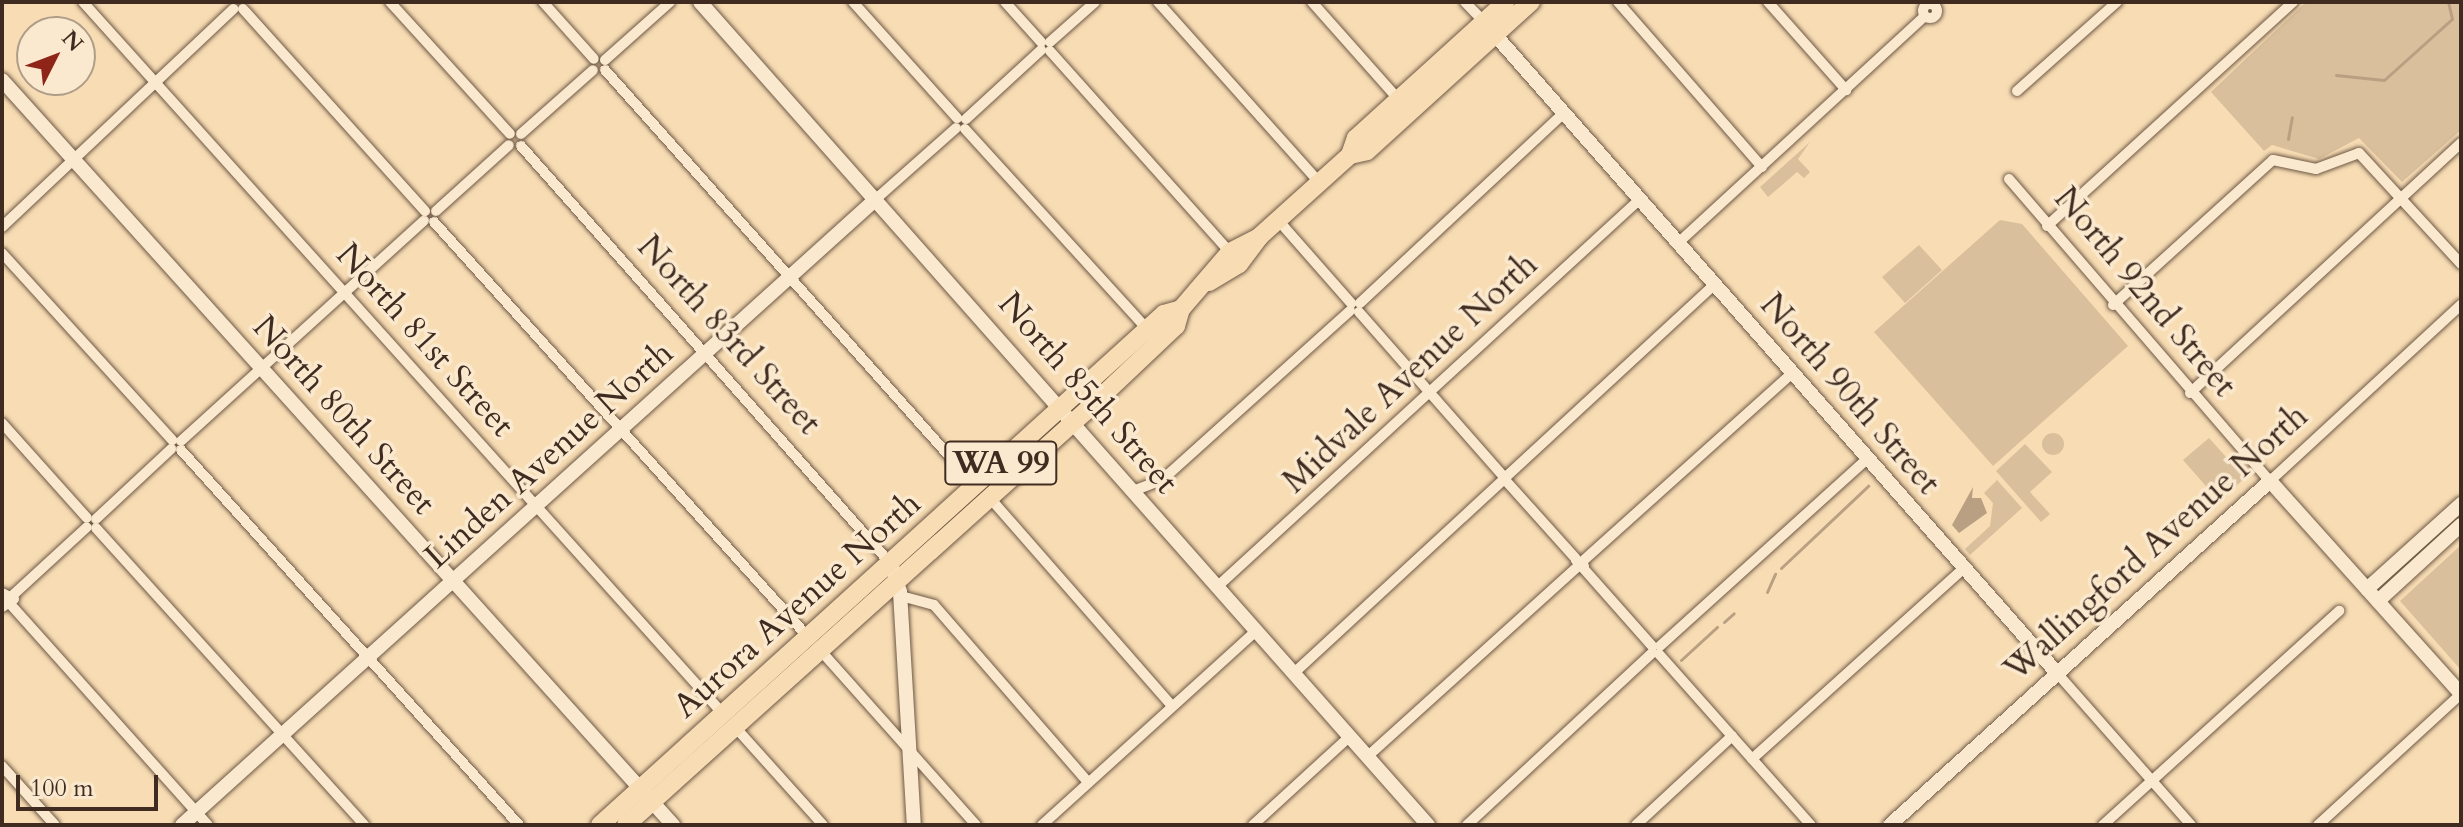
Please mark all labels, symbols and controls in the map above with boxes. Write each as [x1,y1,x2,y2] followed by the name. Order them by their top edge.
[16,16,96,96] north arrow
[55,24,90,58] text: N
[2045,179,2245,405] street label: North 92nd Street
[629,227,829,443] street label: North 83rd Street
[327,235,523,445] street label: North 81st Street
[1274,244,1546,502] street label: Midvale Avenue North
[989,284,1187,502] street label: North 85th Street
[1751,285,1949,503] street label: North 90th Street
[244,307,444,523] street label: North 80th Street
[416,333,682,577] street label: Linden Avenue North
[1996,396,2316,690] street label: Wallingford Avenue North
[943,435,1059,491] road number: WA 99
[665,483,929,727] street label: Aurora Avenue North
[20,759,162,809] scale bar
[30,772,94,805] text: 100 m

